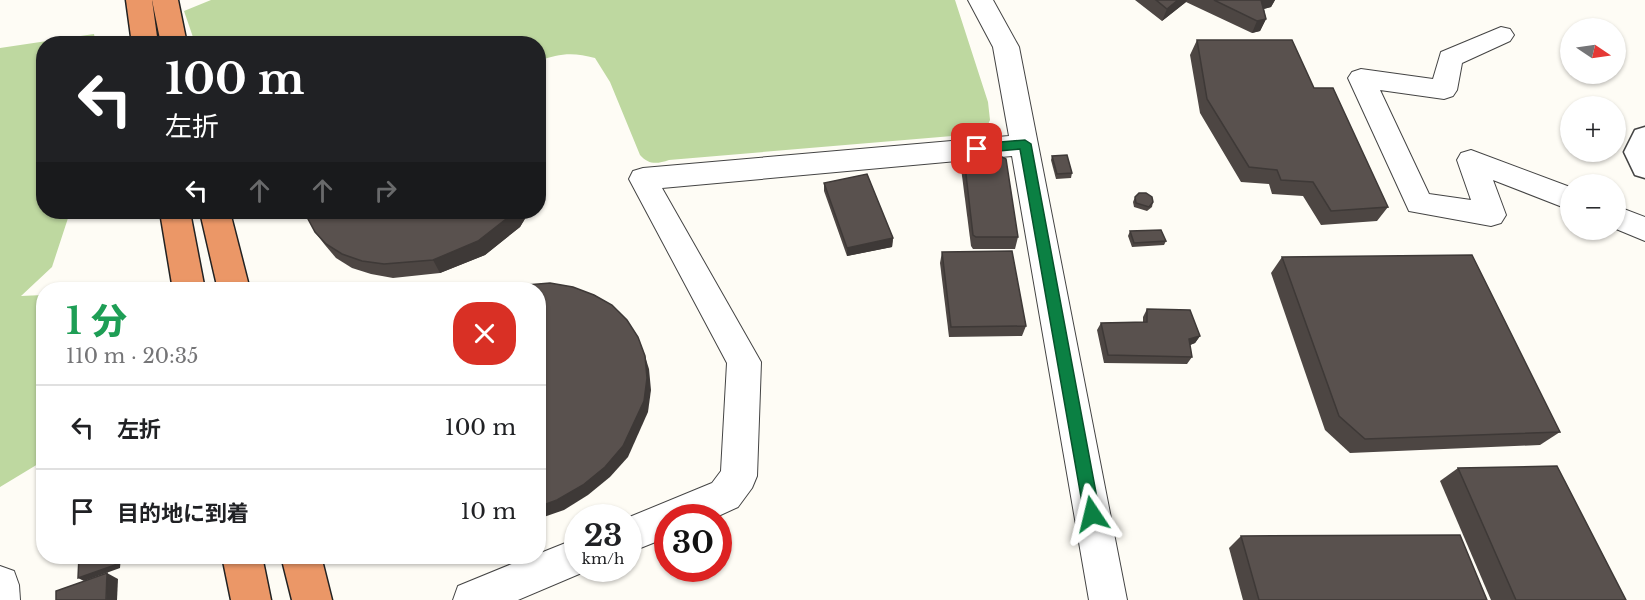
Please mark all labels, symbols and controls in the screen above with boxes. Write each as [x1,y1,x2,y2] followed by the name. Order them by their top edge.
[1560,18,1626,84] north arrow
[1560,18,1626,240] map controls
[165,53,304,105] text: 100 m
[66,60,144,138] icon: left
[1560,96,1626,162] button: +
[165,110,219,143] text: 左折
[951,123,1002,174] pin
[960,132,993,165] icon: arrive
[180,174,213,207] icon: left
[243,174,276,207] icon: ahead
[306,174,339,207] icon: ahead
[369,174,402,207] icon: right
[1560,174,1626,240] button: −
[66,299,127,344] text: 1 分
[453,302,516,365] button: close
[66,344,198,368] text: 110 m · 20:35
[66,411,99,444] icon: left
[445,414,516,441] text: 100 m
[117,416,161,443] text: 左折
[1060,482,1124,546] position arrow
[66,495,99,528] icon: arrive
[461,498,516,525] text: 10 m
[117,500,249,527] text: 目的地に到着
[654,504,732,582] speed limit sign: 30
[584,517,622,554] text: 23
[582,549,624,568] text: km/h

